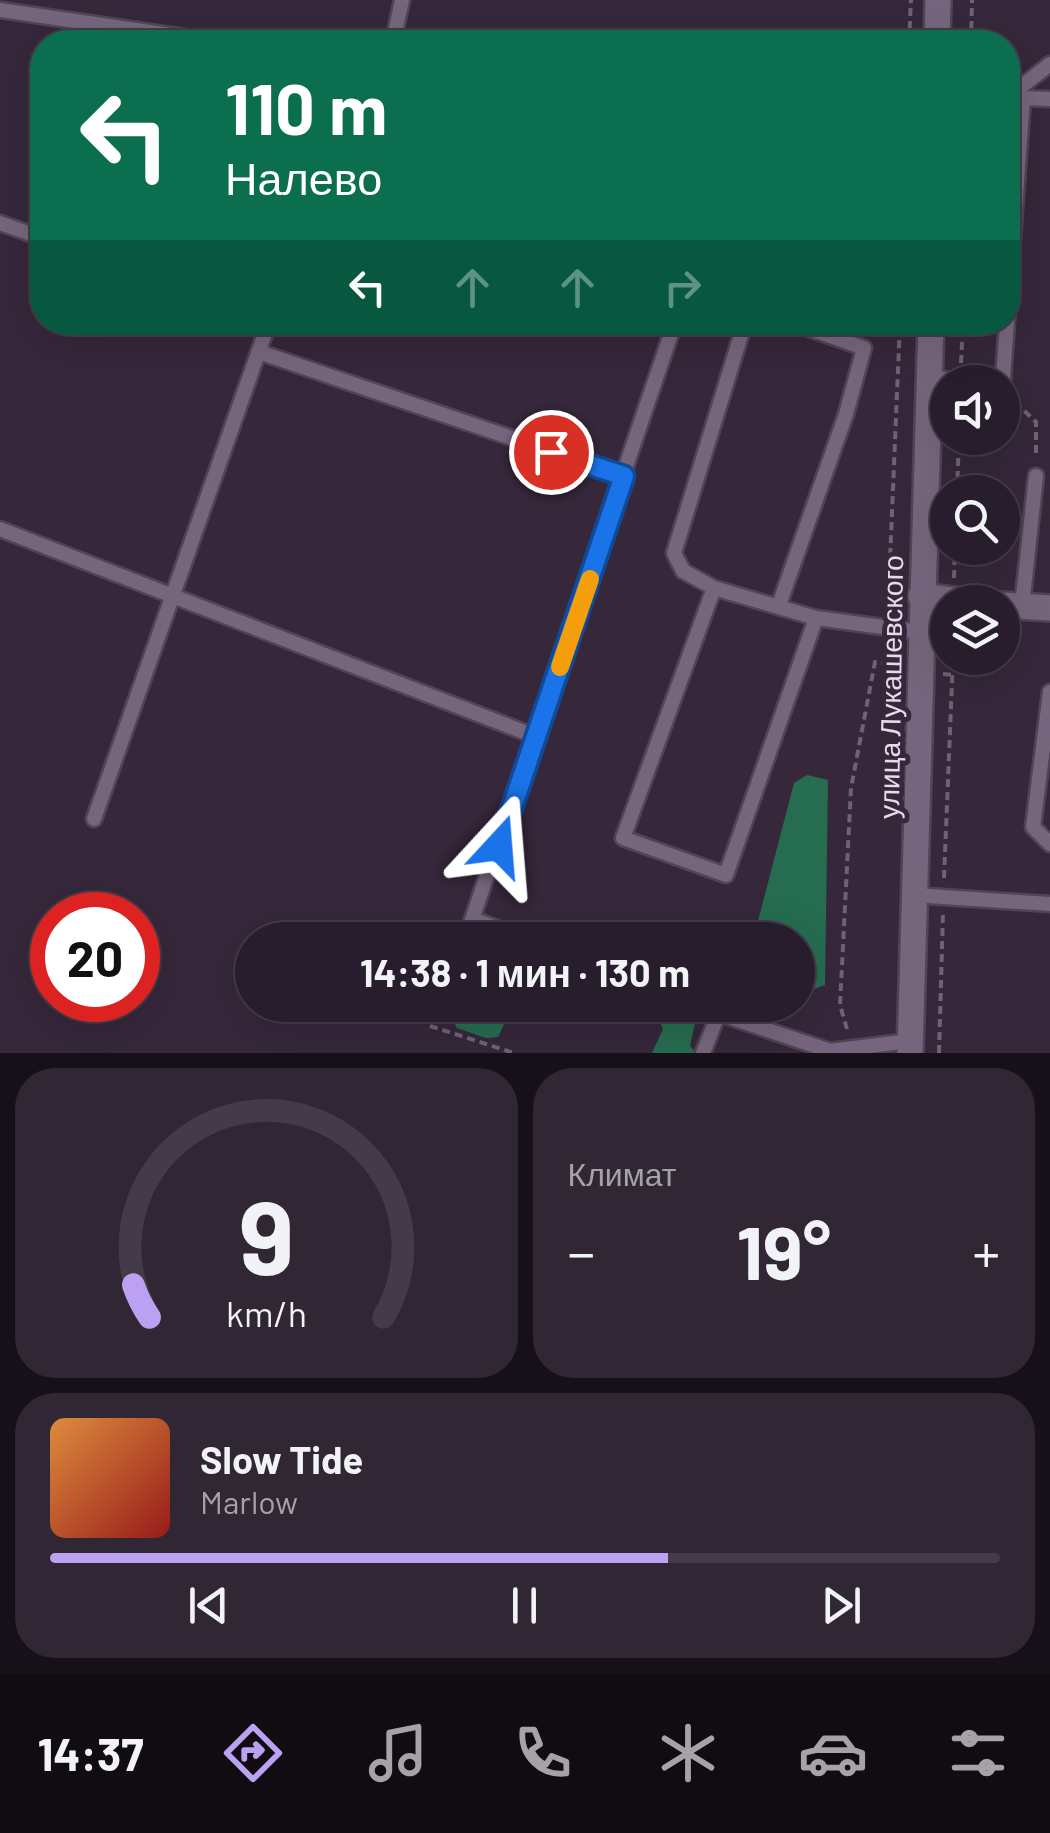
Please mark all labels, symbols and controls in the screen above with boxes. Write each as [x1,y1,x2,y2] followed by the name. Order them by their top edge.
[225,65,387,149] text: 110 m
[60,70,190,200] icon: left
[225,150,382,204] text: Налево
[340,260,395,315] icon: left
[445,260,500,315] icon: ahead
[550,260,605,315] icon: ahead
[655,260,710,315] icon: right
[930,365,1020,675] map controls
[930,365,1020,455] button: sound
[509,410,594,495] pin
[524,425,579,480] icon: arrive
[930,475,1020,565] button: search
[871,555,909,819] street label: улица Лукашевского
[930,585,1020,675] button: layers
[447,794,551,898] position arrow
[30,892,160,1022] speed limit sign: 20
[360,949,690,995] text: 14:38 · 1 мин · 130 m
[568,1154,676,1192] text: Климат
[239,1171,294,1296] text: 9
[736,1205,831,1295] text: 19°
[568,1218,595,1284] text: −
[972,1218,1000,1284] text: +
[226,1291,307,1334] text: km/h
[200,1436,363,1482] text: Slow Tide
[200,1482,298,1520] text: Marlow
[181,1578,236,1633] icon: previous
[497,1578,552,1633] icon: pause
[814,1578,869,1633] icon: next
[218,1718,288,1788] icon: directions
[363,1718,433,1788] icon: music
[508,1718,578,1788] icon: phone
[653,1718,723,1788] icon: climate
[798,1718,868,1788] icon: car
[943,1718,1013,1788] icon: filters
[37,1726,144,1780] text: 14:37

